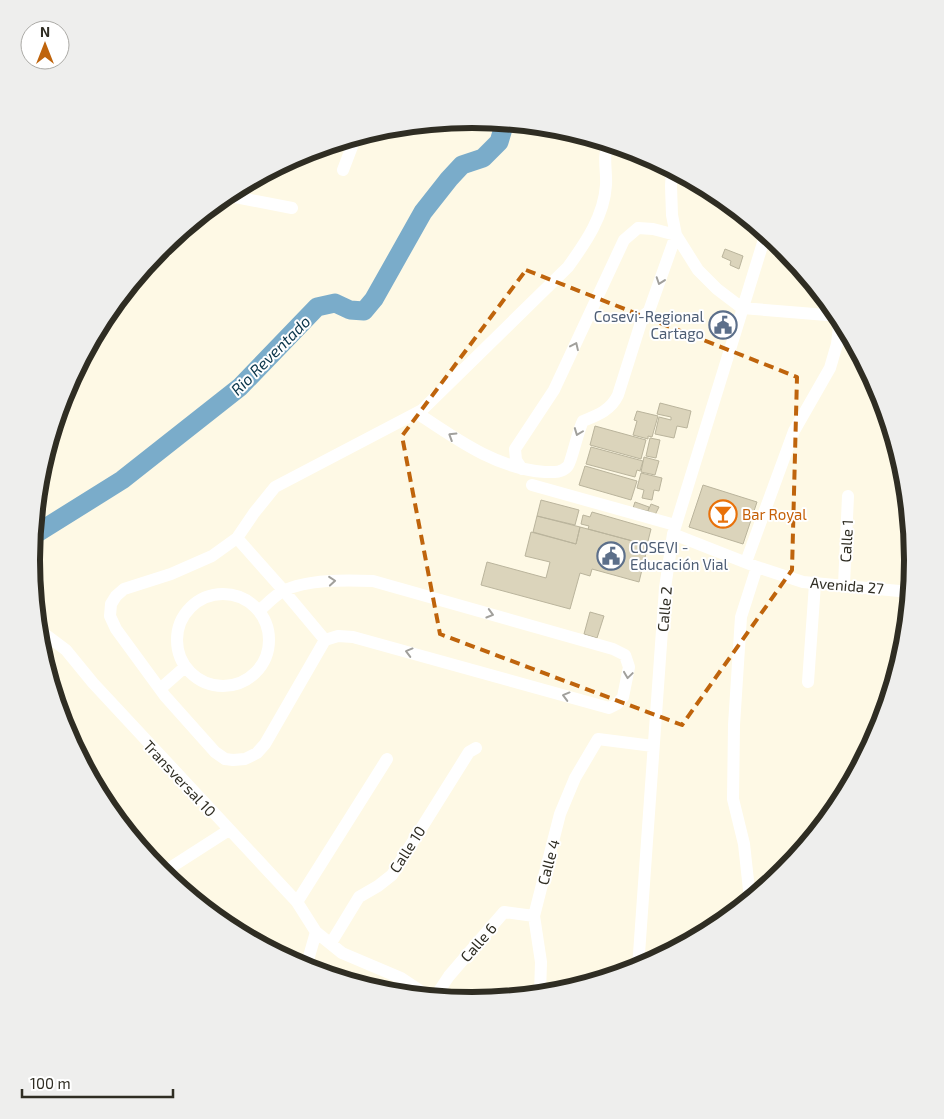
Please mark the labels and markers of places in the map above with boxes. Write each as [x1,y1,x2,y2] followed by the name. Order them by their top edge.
[594,307,705,342] place label: Cosevi-Regional Cartago
[708,310,738,340] public building icon: Cosevi-Regional Cartago
[708,499,738,529] bar icon: Bar Royal
[742,505,807,523] place label: Bar Royal
[630,538,728,573] place label: COSEVI - Educación Vial
[596,541,626,571] public building icon: COSEVI - Educación Vial

